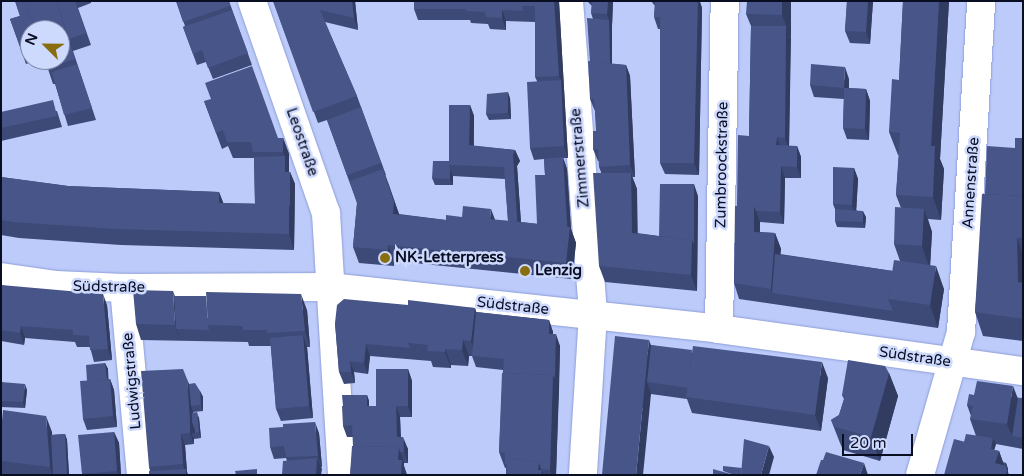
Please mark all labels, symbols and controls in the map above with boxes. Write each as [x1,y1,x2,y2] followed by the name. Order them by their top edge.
[20,20,70,70] north arrow
[22,31,42,48] text: N
[712,102,732,228] street label: Zumbroockstraße
[282,106,322,178] street label: Leostraße
[567,108,593,208] street label: Zimmerstraße
[959,137,983,229] street label: Annenstraße
[395,249,504,267] place label: NK-Letterpress
[379,252,391,264] marker: NK-Letterpress
[535,262,582,280] place label: Lenzig
[519,265,531,277] marker: Lenzig
[73,277,145,297] street label: Südstraße
[476,293,550,319] street label: Südstraße
[119,332,145,430] street label: Ludwigstraße
[878,343,952,371] street label: Südstraße
[844,424,915,456] scale bar
[850,434,887,452] text: 20 m

